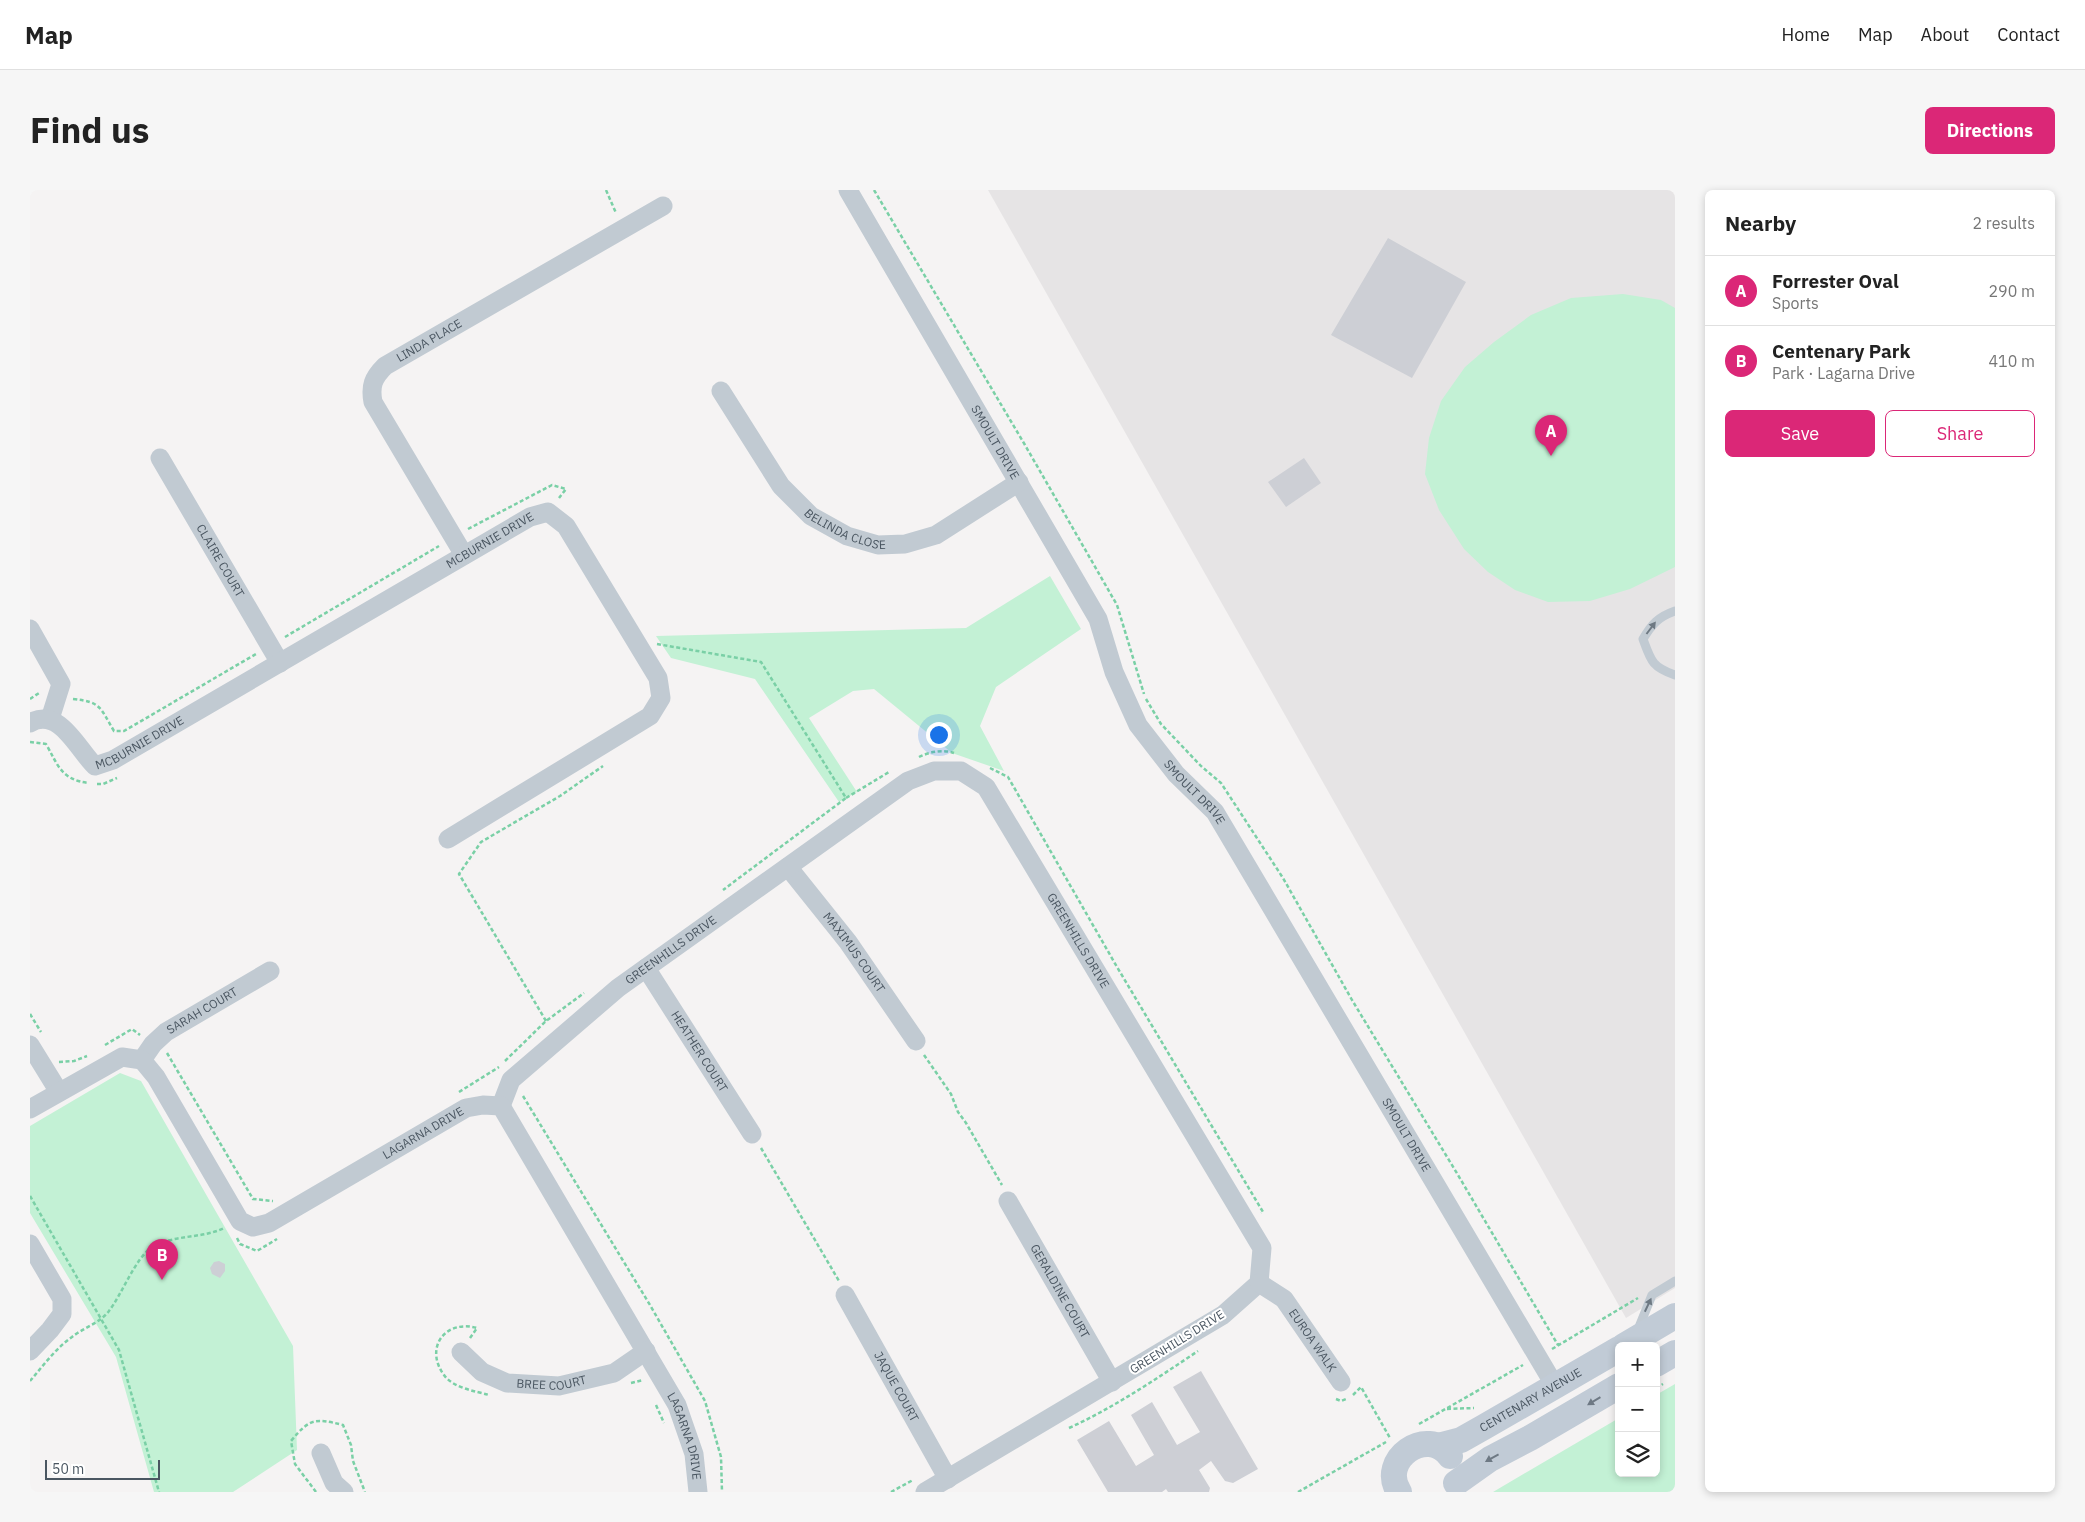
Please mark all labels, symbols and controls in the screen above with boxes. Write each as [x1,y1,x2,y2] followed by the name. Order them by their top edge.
[25,19,73,51] text: Map
[1782,23,1830,46] text: Home
[1858,23,1893,46] text: Map
[1921,23,1969,46] text: About
[1997,23,2060,46] text: Contact
[30,107,149,153] text: Find us
[1925,107,2055,154] button: Directions
[1725,209,1796,237] text: Nearby
[1972,213,2035,233] text: 2 results
[1772,269,1899,293] text: Forrester Oval
[1736,281,1746,301] text: A
[1988,281,2035,301] text: 290 m
[1772,293,1819,313] text: Sports
[393,315,464,365] street label: LINDA PLACE
[1772,339,1910,363] text: Centenary Park
[1736,351,1746,371] text: B
[1988,351,2035,371] text: 410 m
[1772,363,1915,383] text: Park · Lagarna Drive
[968,402,1023,482] street label: SMOULT DRIVE
[1725,410,1875,457] button: Save
[1885,410,2035,457] button: Share
[1535,415,1567,456] pin: A
[801,505,886,552] street label: BELINDA CLOSE
[443,508,536,571] street label: MCBURNIE DRIVE
[193,521,248,600] street label: CLAIRE COURT
[1646,621,1656,635] one-way arrow
[93,712,186,772] street label: MCBURNIE DRIVE
[926,722,952,748] your location
[1161,757,1229,827] street label: SMOULT DRIVE
[1044,890,1113,991] street label: GREENHILLS DRIVE
[820,909,889,995] street label: MAXIMUS COURT
[622,912,719,987] street label: GREENHILLS DRIVE
[164,984,240,1037] street label: SARAH COURT
[668,1008,731,1095] street label: HEATHER COURT
[1379,1095,1434,1174] street label: SMOULT DRIVE
[380,1103,466,1162] street label: LAGARNA DRIVE
[146,1239,178,1280] pin: B
[1027,1241,1093,1341] street label: GERALDINE COURT
[1644,1298,1652,1312] one-way arrow
[1127,1306,1227,1377] street label: GREENHILLS DRIVE
[1286,1306,1340,1375] street label: EUROA WALK
[1615,1342,1660,1477] map controls
[1615,1342,1660,1387] button: +
[871,1349,922,1424] street label: JAQUE COURT
[1477,1364,1584,1435] street label: CENTENARY AVENUE
[516,1372,588,1394] street label: BREE COURT
[1615,1387,1660,1432] button: −
[664,1389,705,1481] street label: LAGARNA DRIVE
[1588,1396,1601,1405] one-way arrow
[1615,1432,1660,1477] button: layers
[1484,1454,1499,1462] one-way arrow
[45,1457,160,1480] scale bar
[52,1460,84,1478] text: 50 m

